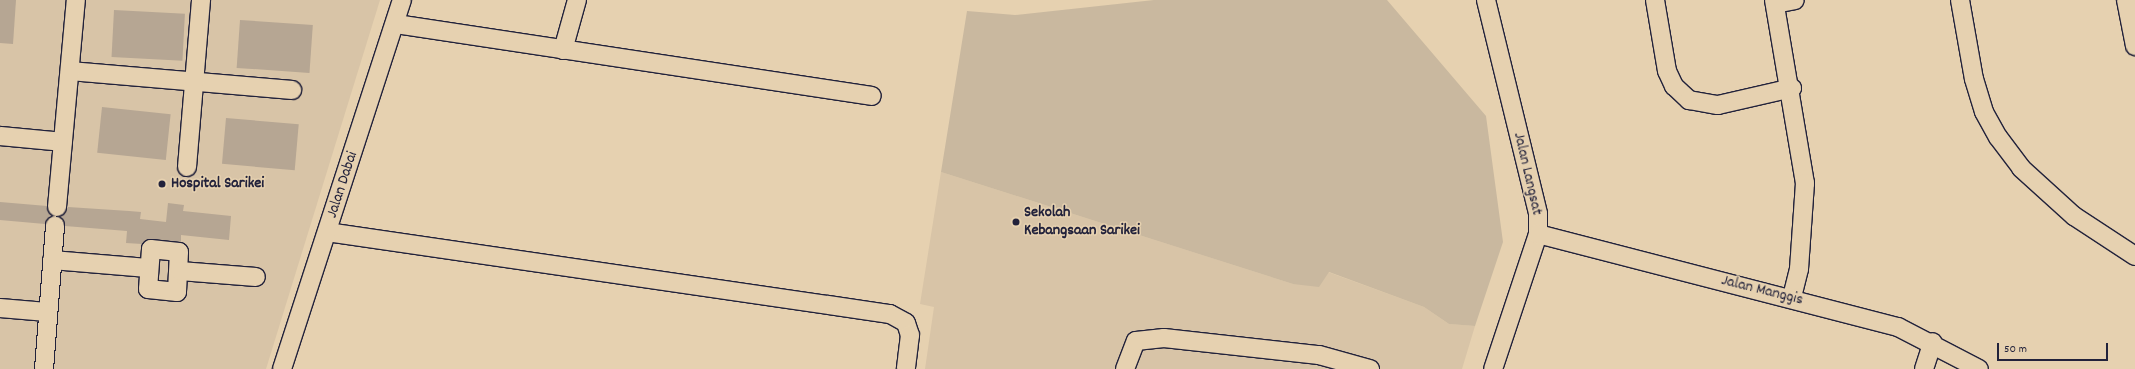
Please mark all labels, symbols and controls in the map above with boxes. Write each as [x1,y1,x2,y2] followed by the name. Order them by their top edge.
[1508,131,1546,217] street label: Jalan Langsat
[323,149,363,221] street label: Jalan Dabai
[171,174,264,194] place label: Hospital Sarikei
[156,178,168,190] marker: Hospital Sarikei
[1024,203,1140,241] place label: Sekolah Kebangsaan Sarikei
[1011,217,1021,227] marker: Sekolah Kebangsaan Sarikei
[1719,272,1805,310] street label: Jalan Manggis
[1999,335,2110,361] scale bar
[2004,341,2027,358] text: 50 m

